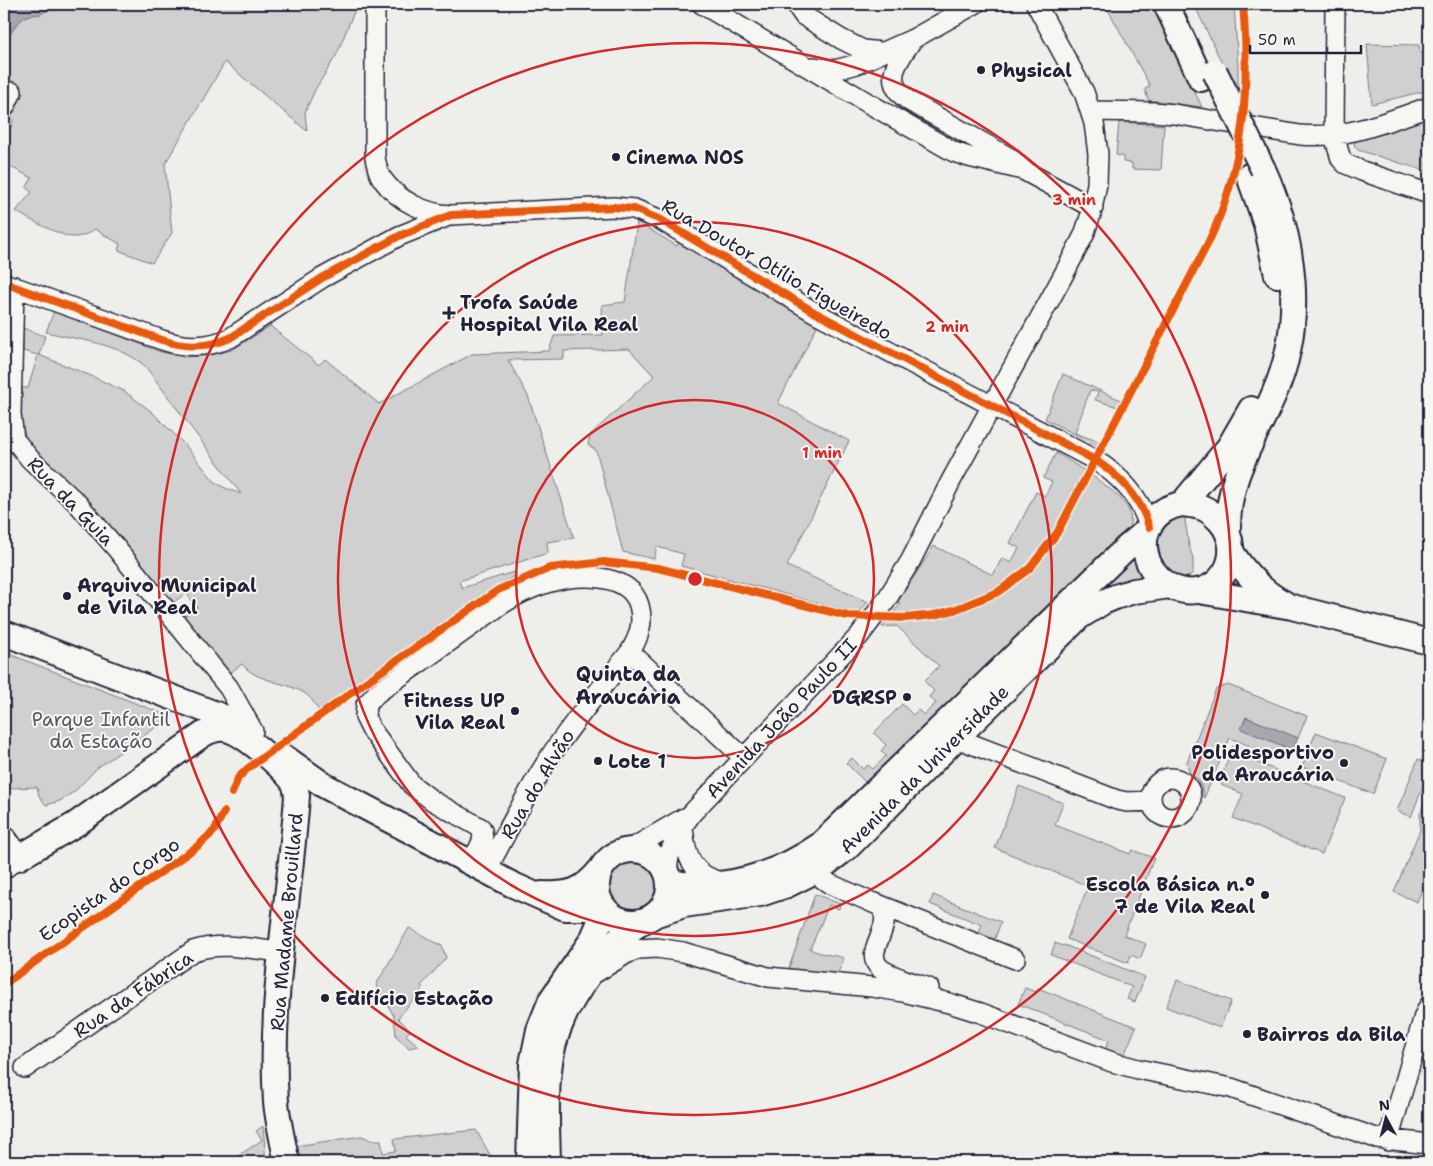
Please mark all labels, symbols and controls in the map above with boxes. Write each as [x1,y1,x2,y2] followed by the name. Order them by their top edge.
[1250,22,1362,54] scale bar
[1258,30,1296,50] text: 50 m
[991,58,1072,83] place label: Physical
[975,64,987,76] marker: Physical
[626,145,744,170] place label: Cinema NOS
[610,151,622,163] marker: Cinema NOS
[1052,190,1096,210] text: 3 min
[657,193,896,346] street label: Rua Doutor Otílio Figueiredo
[460,290,639,337] place label: Trofa Saúde Hospital Vila Real
[442,306,456,320] marker: Trofa Saúde Hospital Vila Real
[925,317,969,337] text: 2 min
[802,443,842,463] text: 1 min
[22,452,119,551] street label: Rua da Guia
[686,570,704,588] centre of rings
[77,573,257,620] place label: Arquivo Municipal de Vila Real
[61,590,73,602] marker: Arquivo Municipal de Vila Real
[700,633,862,804] street label: Avenida João Paulo II
[576,661,681,710] district label: Quinta da Araucária
[834,679,1014,859] street label: Avenida da Universidade
[832,685,897,710] place label: DGRSP
[403,688,505,735] place label: Fitness UP Vila Real
[901,691,913,703] marker: DGRSP
[509,705,521,717] marker: Fitness UP Vila Real
[32,707,170,754] park label: Parque Infantil da Estação
[495,725,580,844] street label: Rua do Alvão
[1191,740,1334,787] place label: Polidesportivo da Araucária
[608,749,666,774] place label: Lote 1
[592,755,604,767] marker: Lote 1
[1338,757,1350,769] marker: Polidesportivo da Araucária
[265,812,308,1032] street label: Rua Madame Brouillard
[34,832,185,947] street label: Ecopista do Corgo
[1086,872,1255,919] place label: Escola Básica n.º 7 de Vila Real
[1259,889,1271,901] marker: Escola Básica n.º 7 de Vila Real
[69,945,198,1044] street label: Rua da Fábrica
[335,986,493,1011] place label: Edifício Estação
[319,992,331,1004] marker: Edifício Estação
[1257,1022,1406,1047] place label: Bairros da Bila
[1241,1028,1253,1040] marker: Bairros da Bila
[1360,1094,1410,1144] north arrow
[1378,1095,1391,1115] text: N

